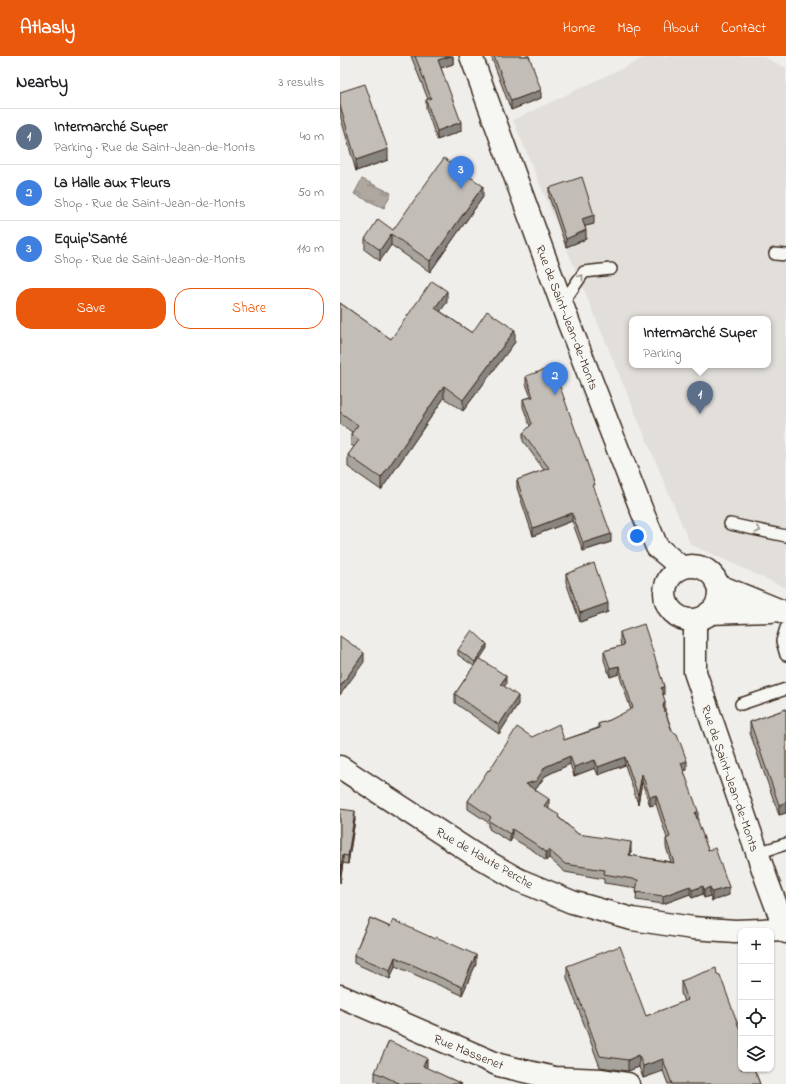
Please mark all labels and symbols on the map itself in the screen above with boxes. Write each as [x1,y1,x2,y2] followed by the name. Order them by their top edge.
[448,156,474,189] pin: 3
[530,242,603,393] street label: Rue de Saint-Jean-de-Monts
[576,274,583,282] one-way arrow
[542,362,568,395] pin: 2
[687,381,713,414] pin: 1
[627,526,647,546] your location
[755,526,761,534] one-way arrow
[696,703,764,855] street label: Rue de Saint-Jean-de-Monts
[432,823,537,894] street label: Rue de Haute Perche
[430,1030,507,1075] street label: Rue Massenet

